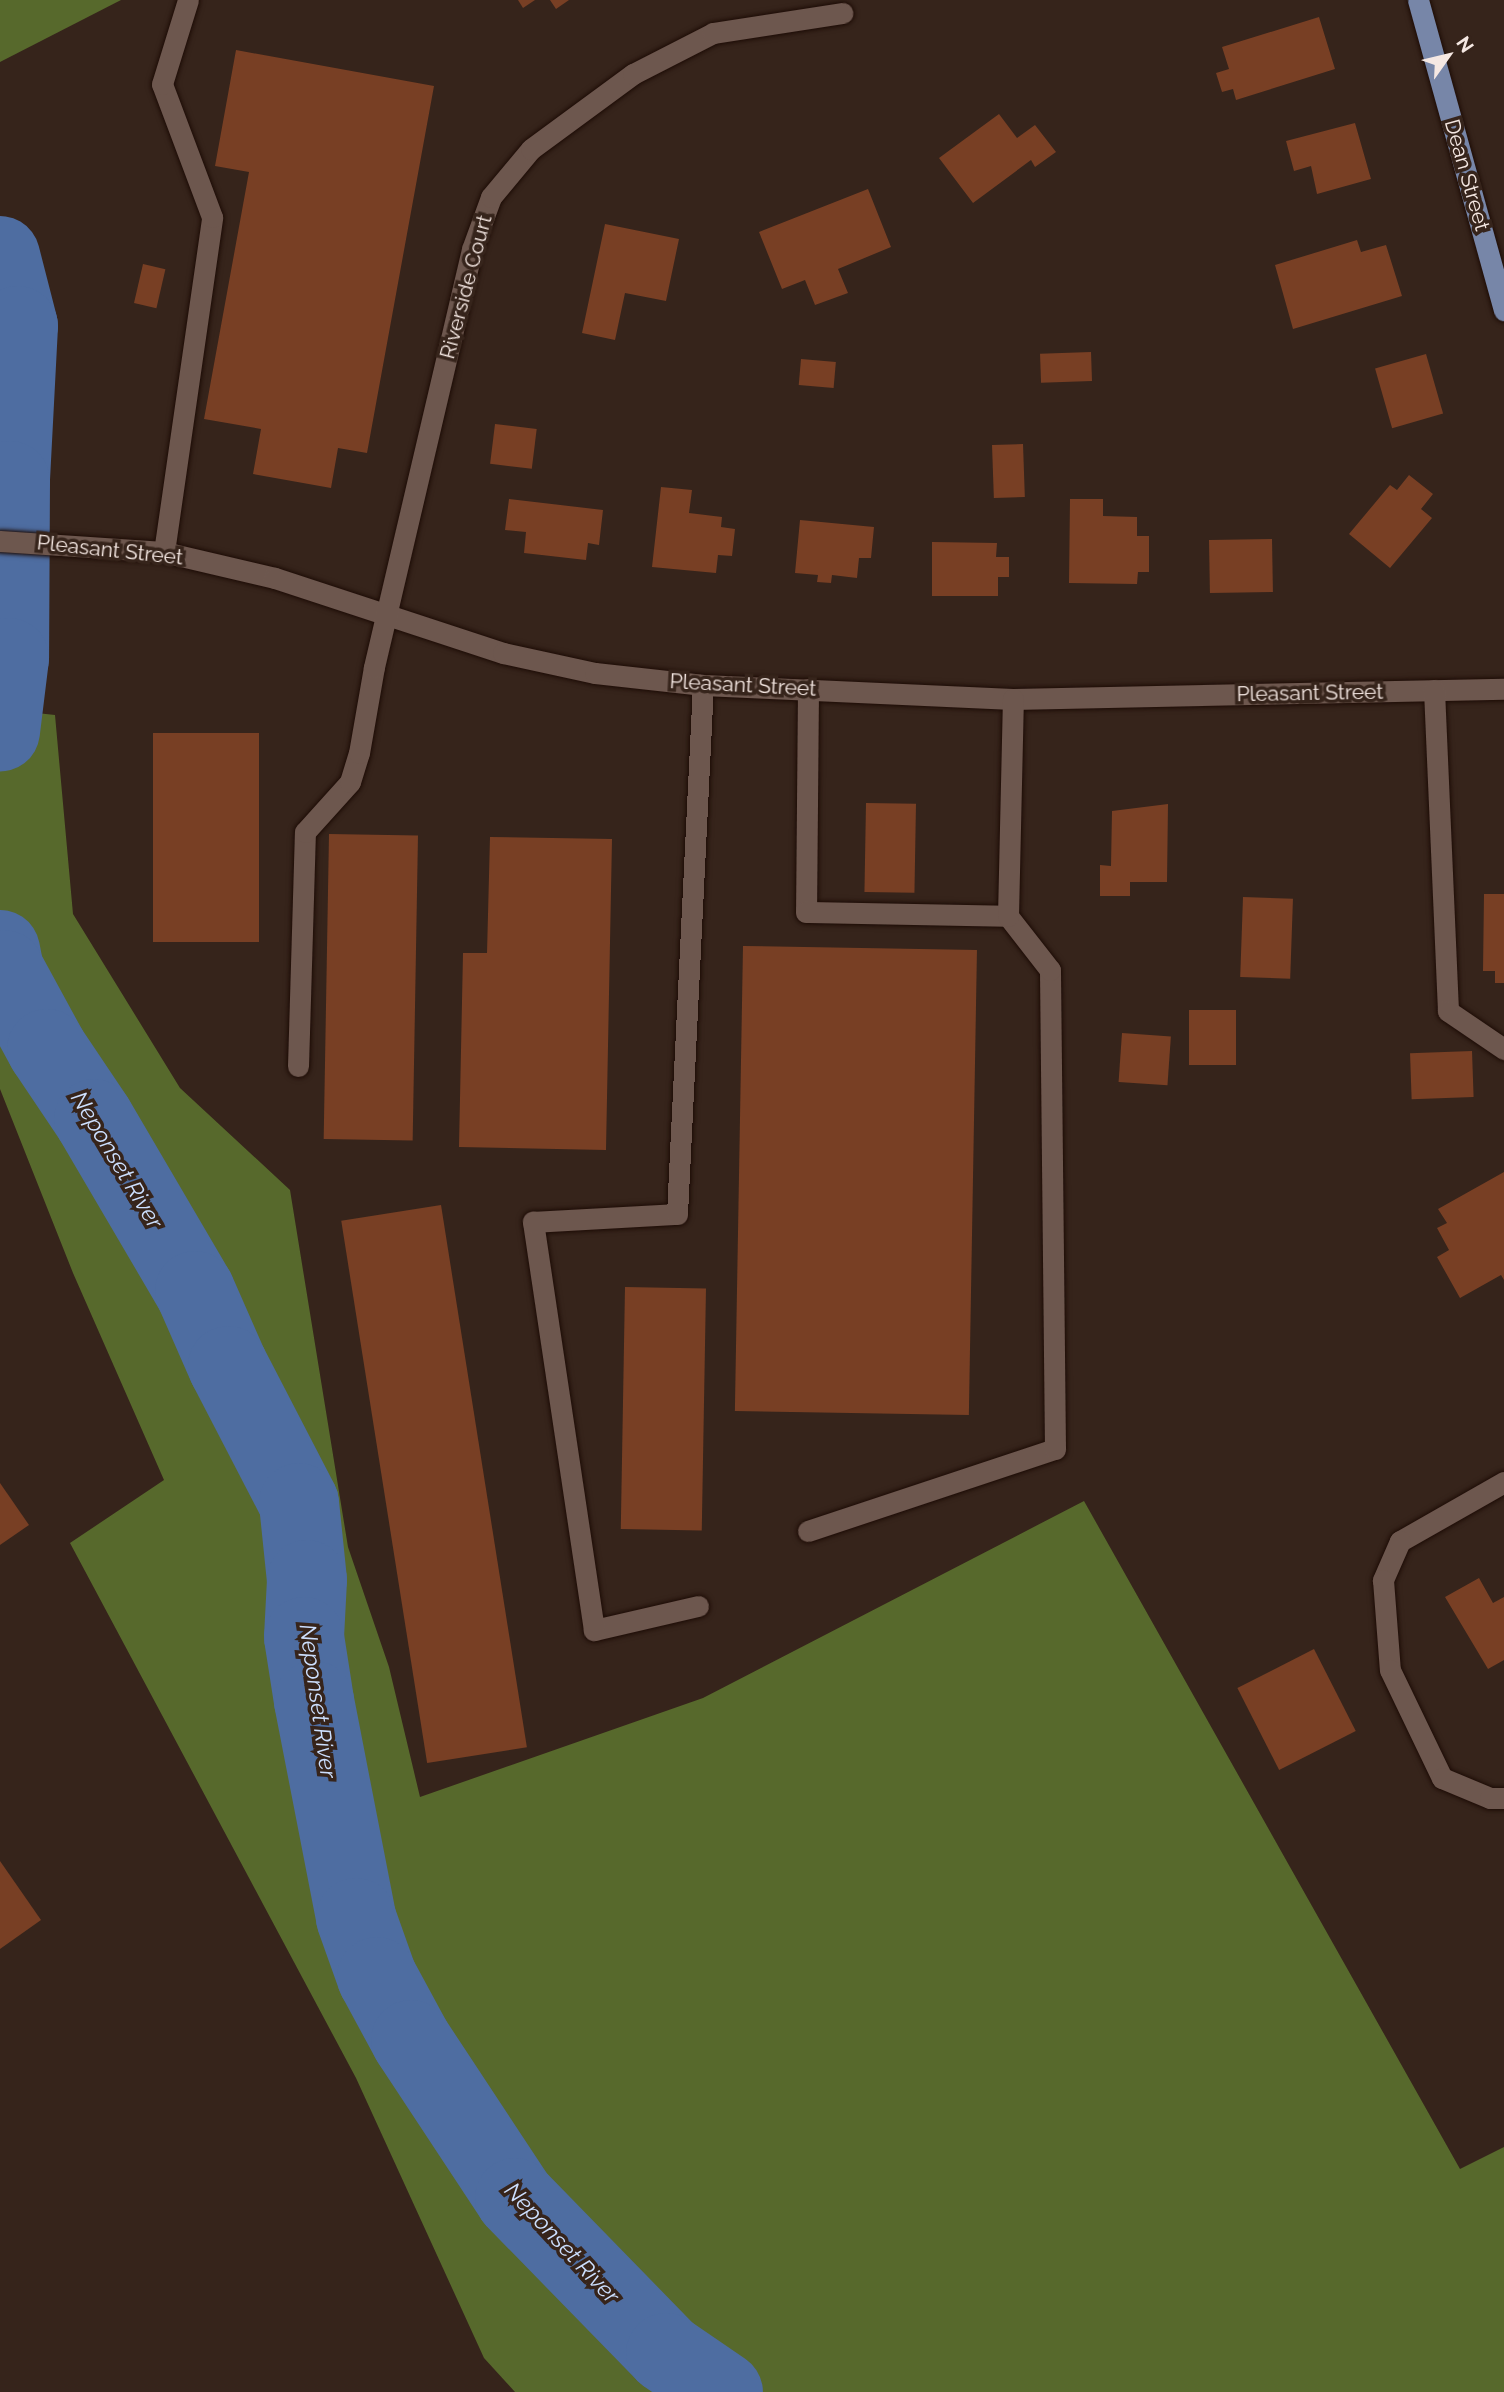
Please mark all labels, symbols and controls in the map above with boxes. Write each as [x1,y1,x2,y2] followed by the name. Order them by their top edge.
[1413,21,1483,91] north arrow
[1452,32,1479,56] text: N
[1439,116,1495,234] street label: Dean Street
[435,212,497,362] street label: Riverside Court
[36,530,184,570] street label: Pleasant Street
[669,669,817,701] street label: Pleasant Street
[1236,679,1384,707] street label: Pleasant Street
[65,1086,169,1234] water label: Neponset River
[294,1622,342,1780] water label: Neponset River
[499,2177,625,2309] water label: Neponset River

